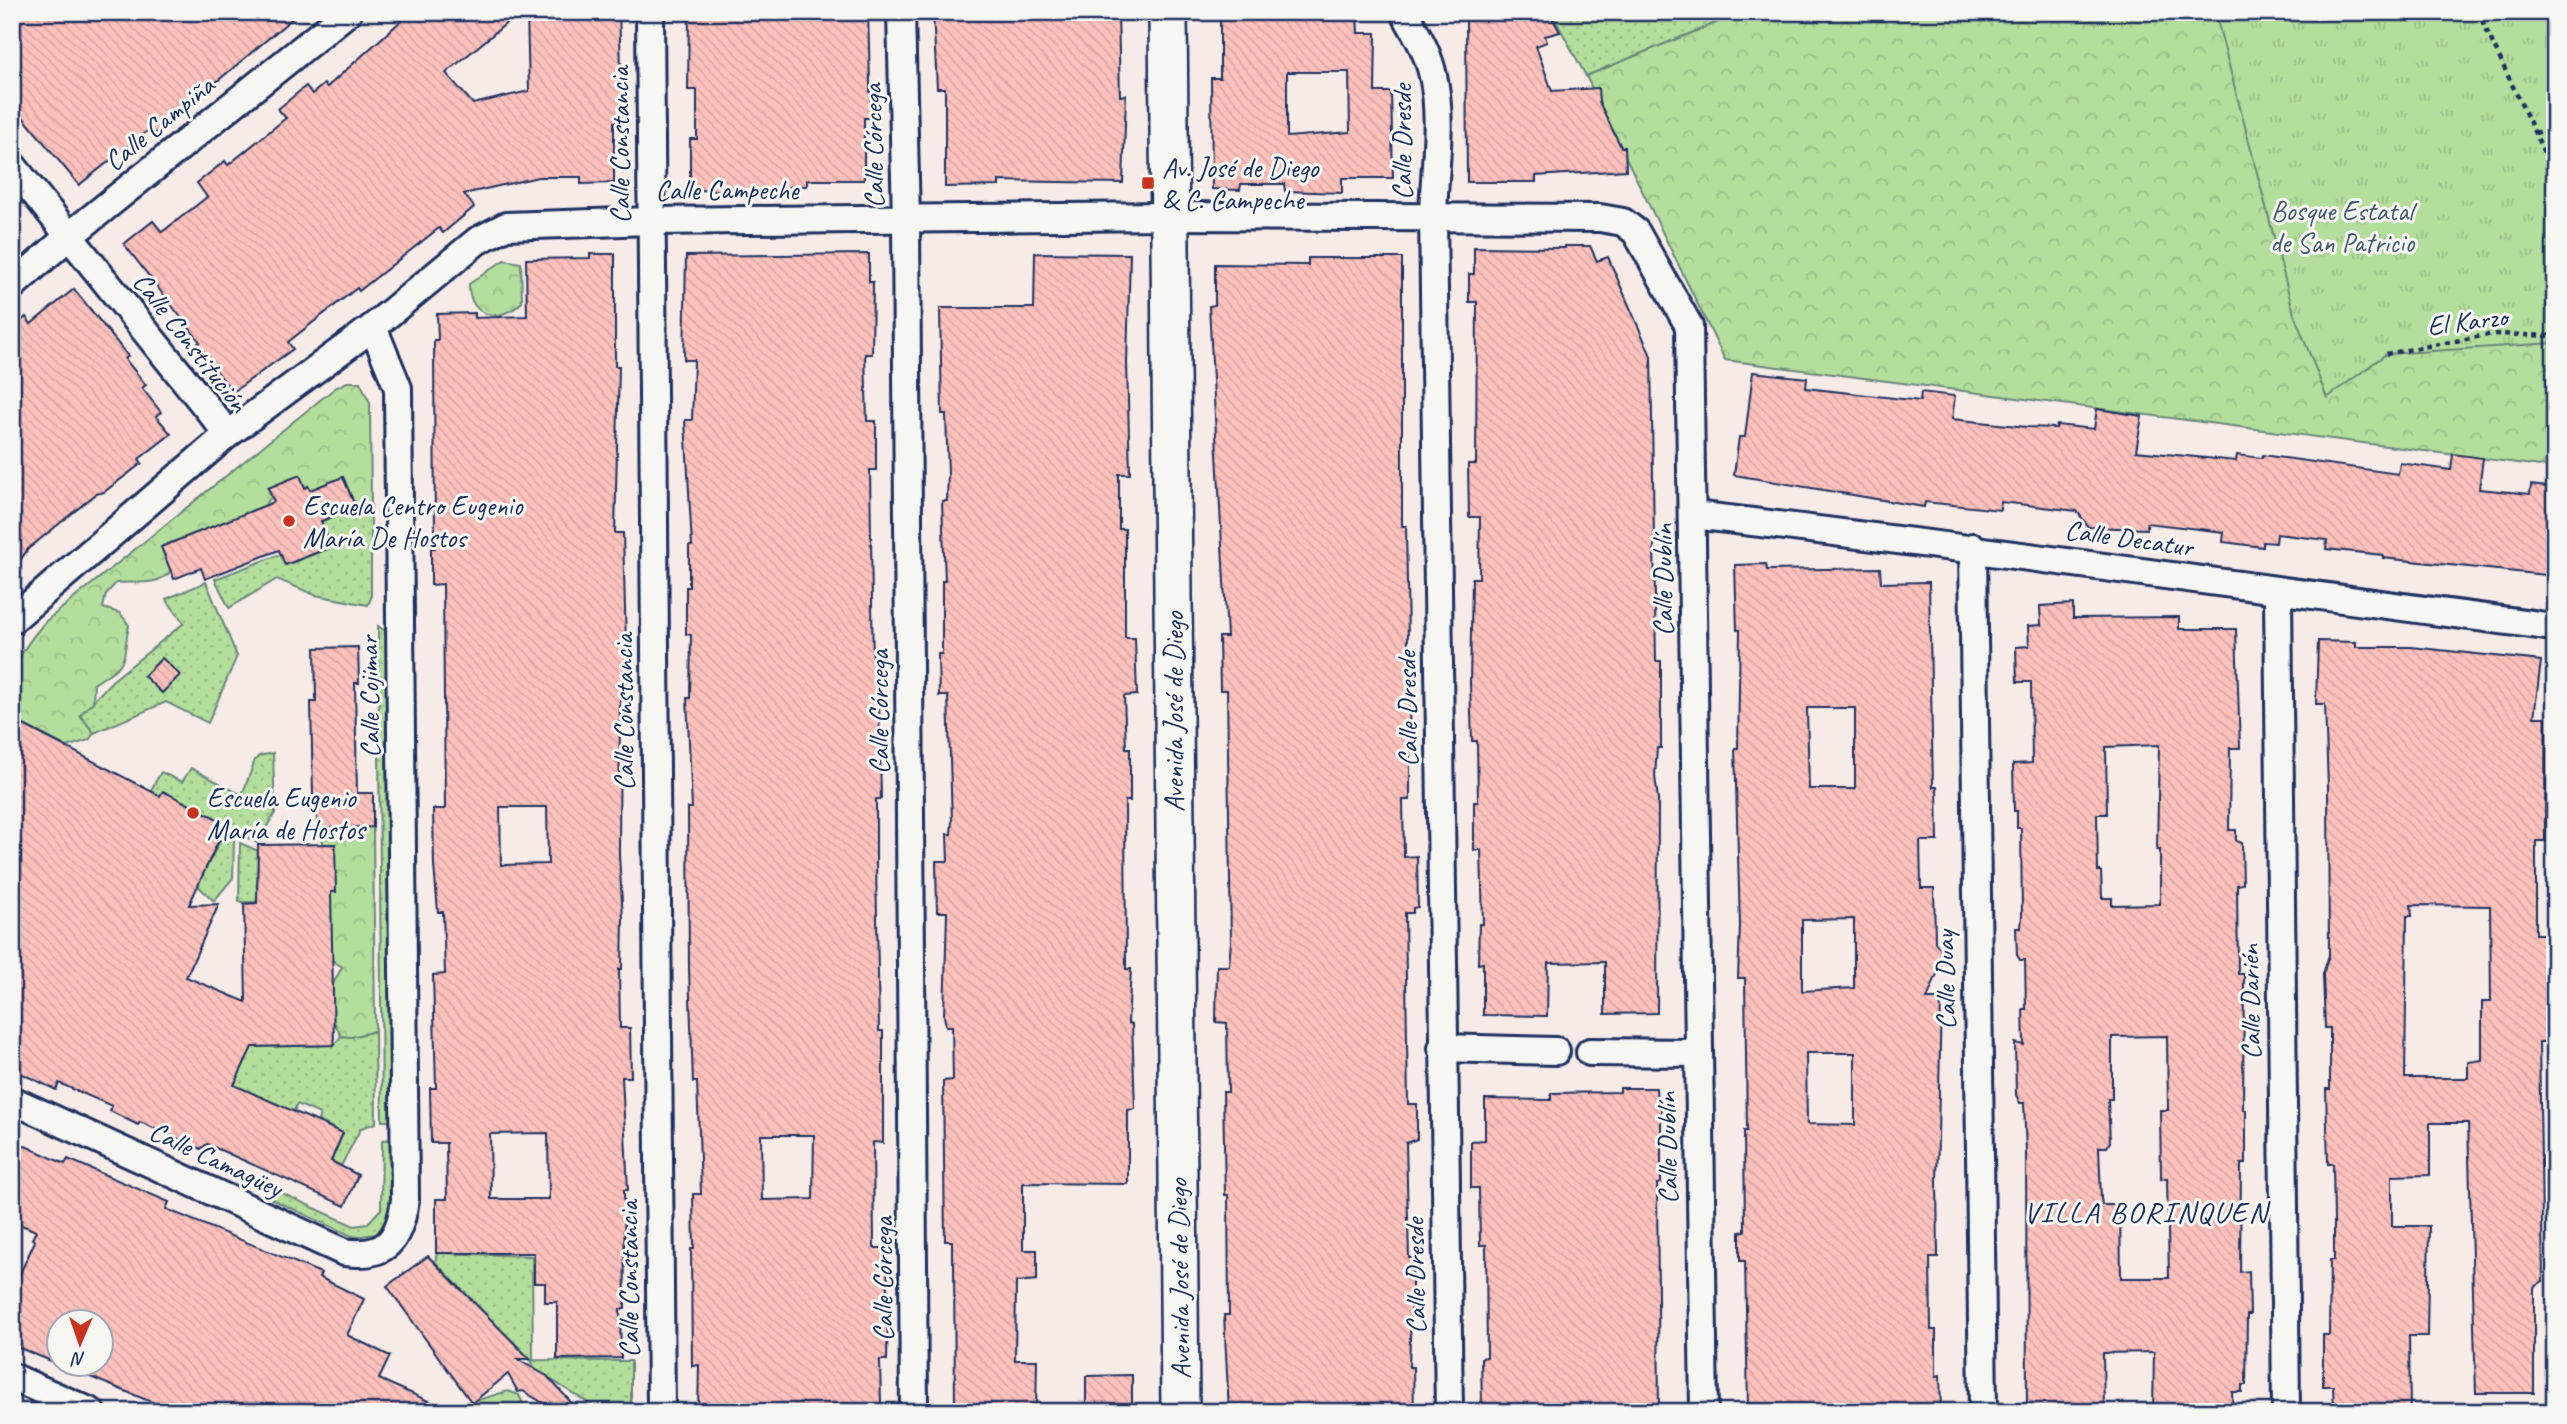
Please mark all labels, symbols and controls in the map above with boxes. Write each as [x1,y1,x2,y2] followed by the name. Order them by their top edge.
[602,64,637,224] street label: Calle Constancia
[97,67,223,178] street label: Calle Campiña
[854,82,892,208] street label: Calle Córcega
[1384,82,1419,200] street label: Calle Dresde
[1162,150,1320,217] place label: Av. José de Diego & C. Campeche
[656,172,800,207] street label: Calle Campeche
[1140,175,1156,191] marker: Av. José de Diego & C. Campeche
[2270,193,2418,260] park label: Bosque Estatal de San Patricio
[125,265,257,420] street label: Calle Constitución
[2425,298,2512,343] street label: El Karzo
[303,488,525,555] place label: Escuela Centro Eugenio María De Hostos
[2063,512,2197,565] street label: Calle Decatur
[281,513,297,529] marker: Escuela Centro Eugenio María De Hostos
[1645,523,1680,636] street label: Calle Dublín
[1156,610,1191,812] street label: Avenida José de Diego
[606,631,641,791] street label: Calle Constancia
[350,634,388,758] street label: Calle Cojimar
[861,648,896,774] street label: Calle Córcega
[1388,649,1426,767] street label: Calle Dresde
[207,780,367,847] place label: Escuela Eugenio María de Hostos
[185,805,201,821] marker: Escuela Eugenio María de Hostos
[1927,928,1963,1030] street label: Calle Duay
[2231,943,2269,1060] street label: Calle Darién
[1649,1090,1685,1204] street label: Calle Dublín
[144,1113,290,1206] street label: Calle Camagüey
[1160,1176,1198,1379] street label: Avenida José de Diego
[2024,1193,2271,1231] district label: VILLA BORINQUEN
[611,1198,646,1358] street label: Calle Constancia
[865,1215,900,1341] street label: Calle Córcega
[1396,1216,1434,1334] street label: Calle Dresde
[46,1308,116,1378] north arrow
[70,1347,86,1371] text: N

